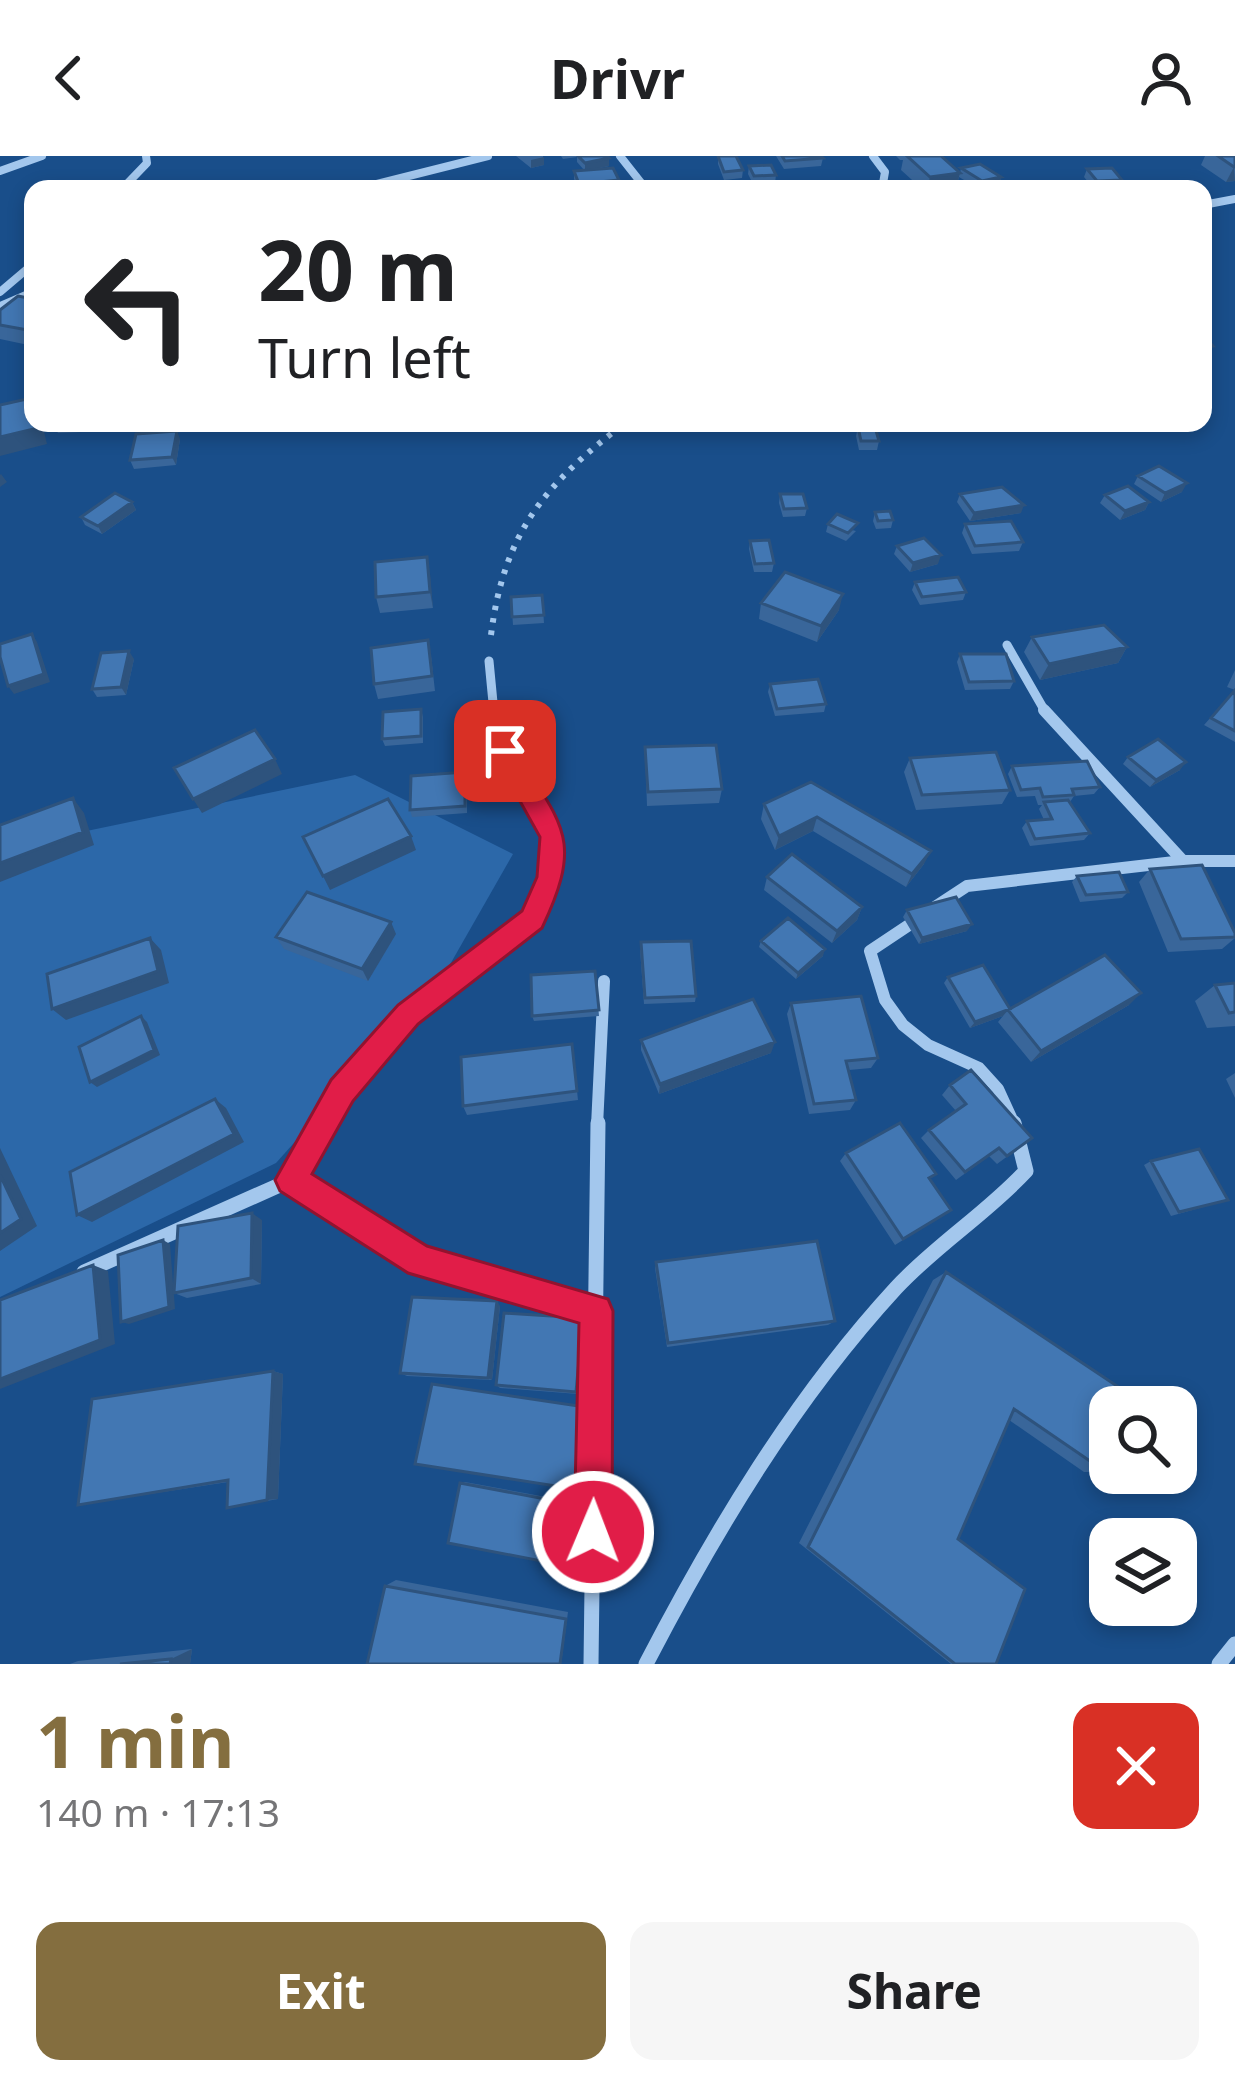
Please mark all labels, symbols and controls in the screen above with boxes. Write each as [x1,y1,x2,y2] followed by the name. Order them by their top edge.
[550,41,685,115] text: Drivr
[36,45,102,111] icon: back
[1133,45,1199,111] icon: person
[258,211,458,326] text: 20 m
[60,228,216,384] icon: left
[258,320,471,394] text: Turn left
[454,700,556,802] pin
[472,718,538,784] icon: arrive
[1089,1386,1197,1626] map controls
[1089,1386,1197,1494] button: search
[530,1469,656,1595] position arrow
[1089,1518,1197,1626] button: layers
[36,1691,234,1789] text: 1 min
[1073,1703,1199,1829] button: close
[36,1785,280,1838] text: 140 m · 17:13
[36,1922,606,2060] button: Exit
[630,1922,1199,2060] button: Share

